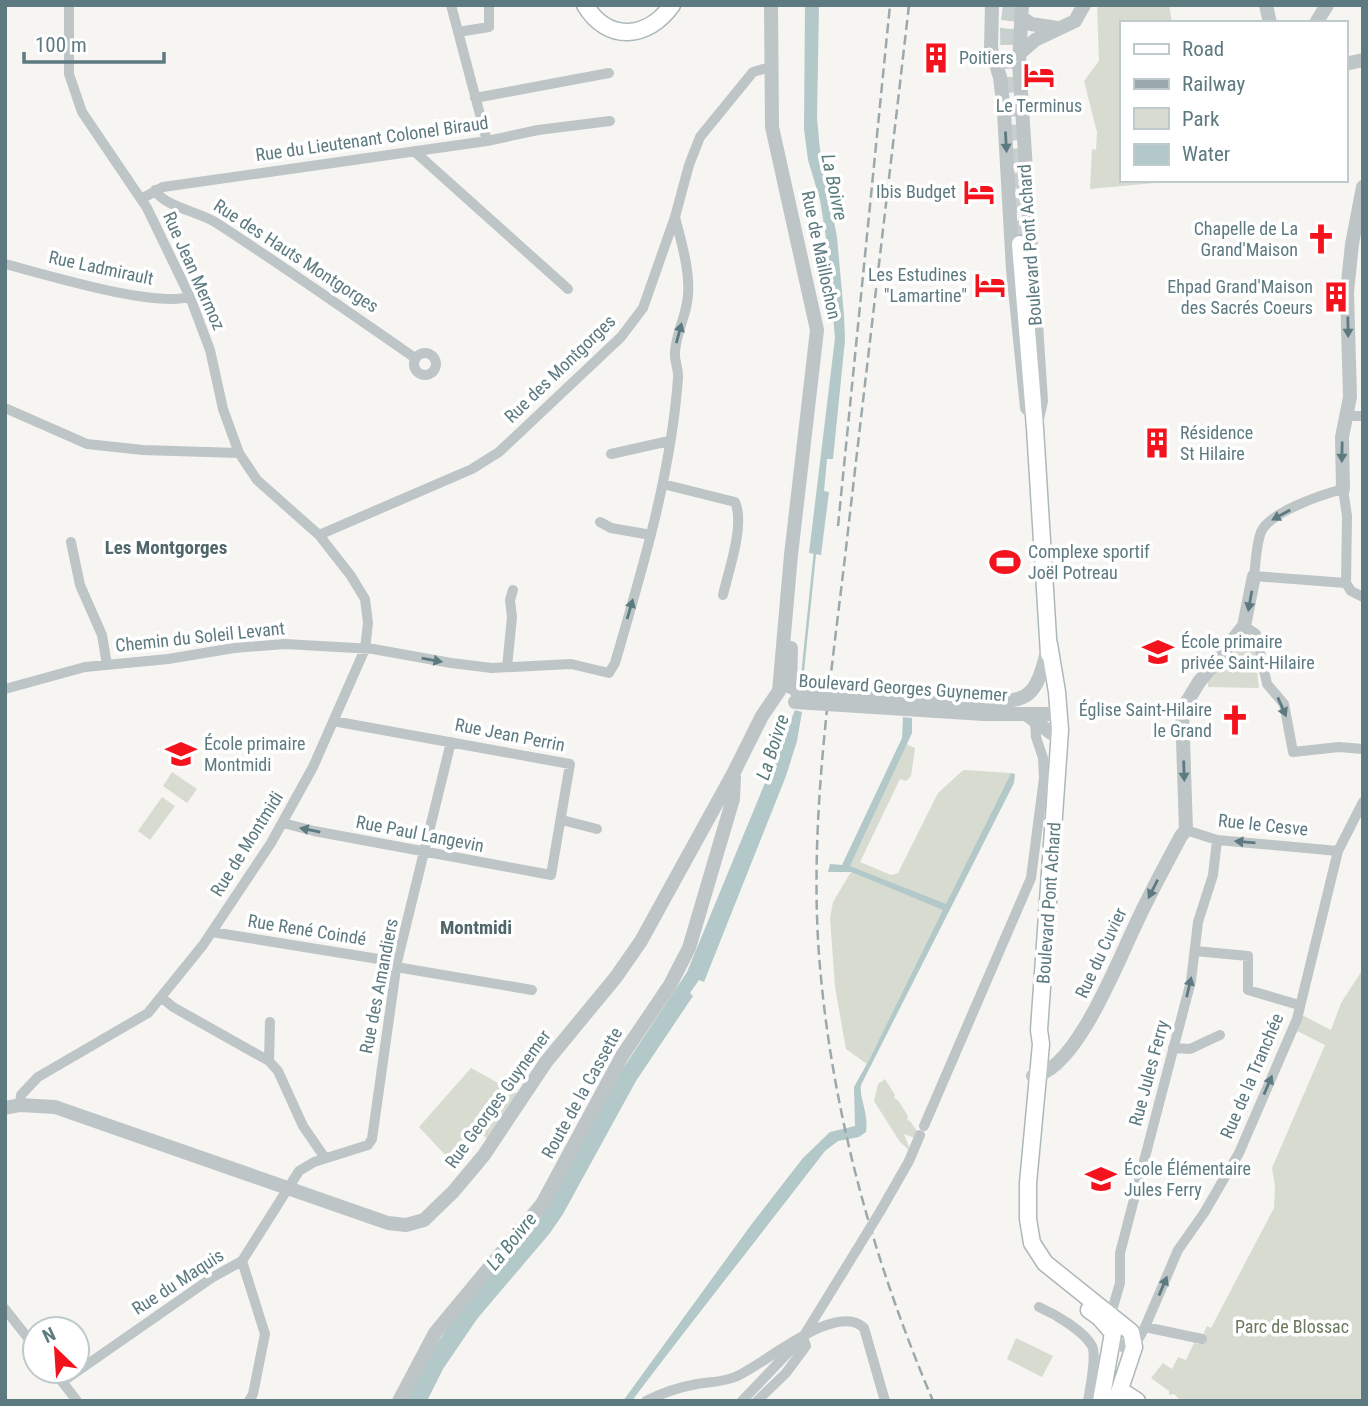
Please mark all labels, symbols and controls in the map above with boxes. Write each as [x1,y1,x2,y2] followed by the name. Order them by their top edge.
[24,21,164,65] scale bar
[1120,21,1347,182] legend
[35,33,87,57] text: 100 m
[1182,37,1224,61] text: Road
[919,41,953,75] building icon: Poitiers
[959,47,1014,68] place label: Poitiers
[1022,58,1056,92] hotel icon: Le Terminus
[1182,72,1245,96] text: Railway
[996,95,1082,116] place label: Le Terminus
[1182,107,1220,131] text: Park
[254,112,490,165] street label: Rue du Lieutenant Colonel Biraud
[1001,132,1012,154] one-way arrow
[1182,142,1230,166] text: Water
[816,152,853,222] water label: La Boivre
[1013,164,1046,327] street label: Boulevard Pont Achard
[962,175,996,209] hotel icon: Ibis Budget
[876,181,956,202] place label: Ibis Budget
[798,189,845,321] street label: Rue de Maillochon
[210,194,383,317] street label: Rue des Hauts Montgorges
[159,208,230,333] street label: Rue Jean Mermoz
[1194,218,1298,260] place label: Chapelle de La Grand'Maison
[1304,222,1338,256] church icon: Chapelle de La Grand'Maison
[47,246,155,289] street label: Rue Ladmirault
[868,264,967,306] place label: Les Estudines "Lamartine"
[973,268,1007,302] hotel icon: Les Estudines "Lamartine"
[1167,276,1313,318] place label: Ehpad Grand'Maison des Sacrés Coeurs
[1319,280,1353,314] building icon: Ehpad Grand'Maison des Sacrés Coeurs
[500,310,619,427] street label: Rue des Montgorges
[1343,317,1354,339] one-way arrow
[674,323,684,344] one-way arrow
[1180,422,1253,464] place label: Résidence St Hilaire
[1140,426,1174,460] building icon: Résidence St Hilaire
[1336,441,1347,463] one-way arrow
[1271,509,1290,521] one-way arrow
[105,536,227,559] district label: Les Montgorges
[1028,541,1150,583] place label: Complexe sportif Joël Potreau
[988,545,1022,579] sports icon: Complexe sportif Joël Potreau
[1245,590,1256,612] one-way arrow
[626,598,636,619] one-way arrow
[114,617,286,656] street label: Chemin du Soleil Levant
[1181,631,1315,673] place label: École primaire privée Saint-Hilaire
[1141,635,1175,669] school or university icon: École primaire privée Saint-Hilaire
[421,655,443,666] one-way arrow
[798,670,1009,705] street label: Boulevard Georges Guynemer
[1276,696,1288,717] one-way arrow
[1079,699,1212,741] place label: Église Saint-Hilaire le Grand
[1218,703,1252,737] church icon: Église Saint-Hilaire le Grand
[751,712,794,783] water label: La Boivre
[453,714,567,755] street label: Rue Jean Perrin
[204,733,305,775] place label: École primaire Montmidi
[164,737,198,771] school or university icon: École primaire Montmidi
[1179,760,1190,782] one-way arrow
[206,787,287,900] street label: Rue de Montmidi
[1217,809,1309,840] street label: Rue le Cesve
[354,811,486,856] street label: Rue Paul Langevin
[1032,821,1065,984] street label: Boulevard Pont Achard
[299,824,321,835] one-way arrow
[1234,836,1256,847] one-way arrow
[1148,879,1159,899] one-way arrow
[1070,904,1131,1001] street label: Rue du Cuvier
[246,910,368,949] street label: Rue René Coindé
[440,916,512,939] district label: Montmidi
[355,917,402,1055] street label: Rue des Amandiers
[1183,976,1194,998] one-way arrow
[1216,1010,1287,1142] street label: Rue de la Tranchée
[1124,1017,1173,1128] street label: Rue Jules Ferry
[537,1024,626,1162] street label: Route de la Cassette
[440,1025,555,1172] street label: Rue Georges Guynemer
[1263,1074,1274,1095] one-way arrow
[1124,1158,1251,1200] place label: École Élémentaire Jules Ferry
[1084,1162,1118,1196] school or university icon: École Élémentaire Jules Ferry
[481,1208,542,1275] water label: La Boivre
[128,1244,227,1319] street label: Rue du Maquis
[1157,1276,1169,1296] one-way arrow
[21,1315,91,1385] north arrow
[1235,1316,1349,1337] park label: Parc de Blossac
[39,1322,59,1348] text: N

